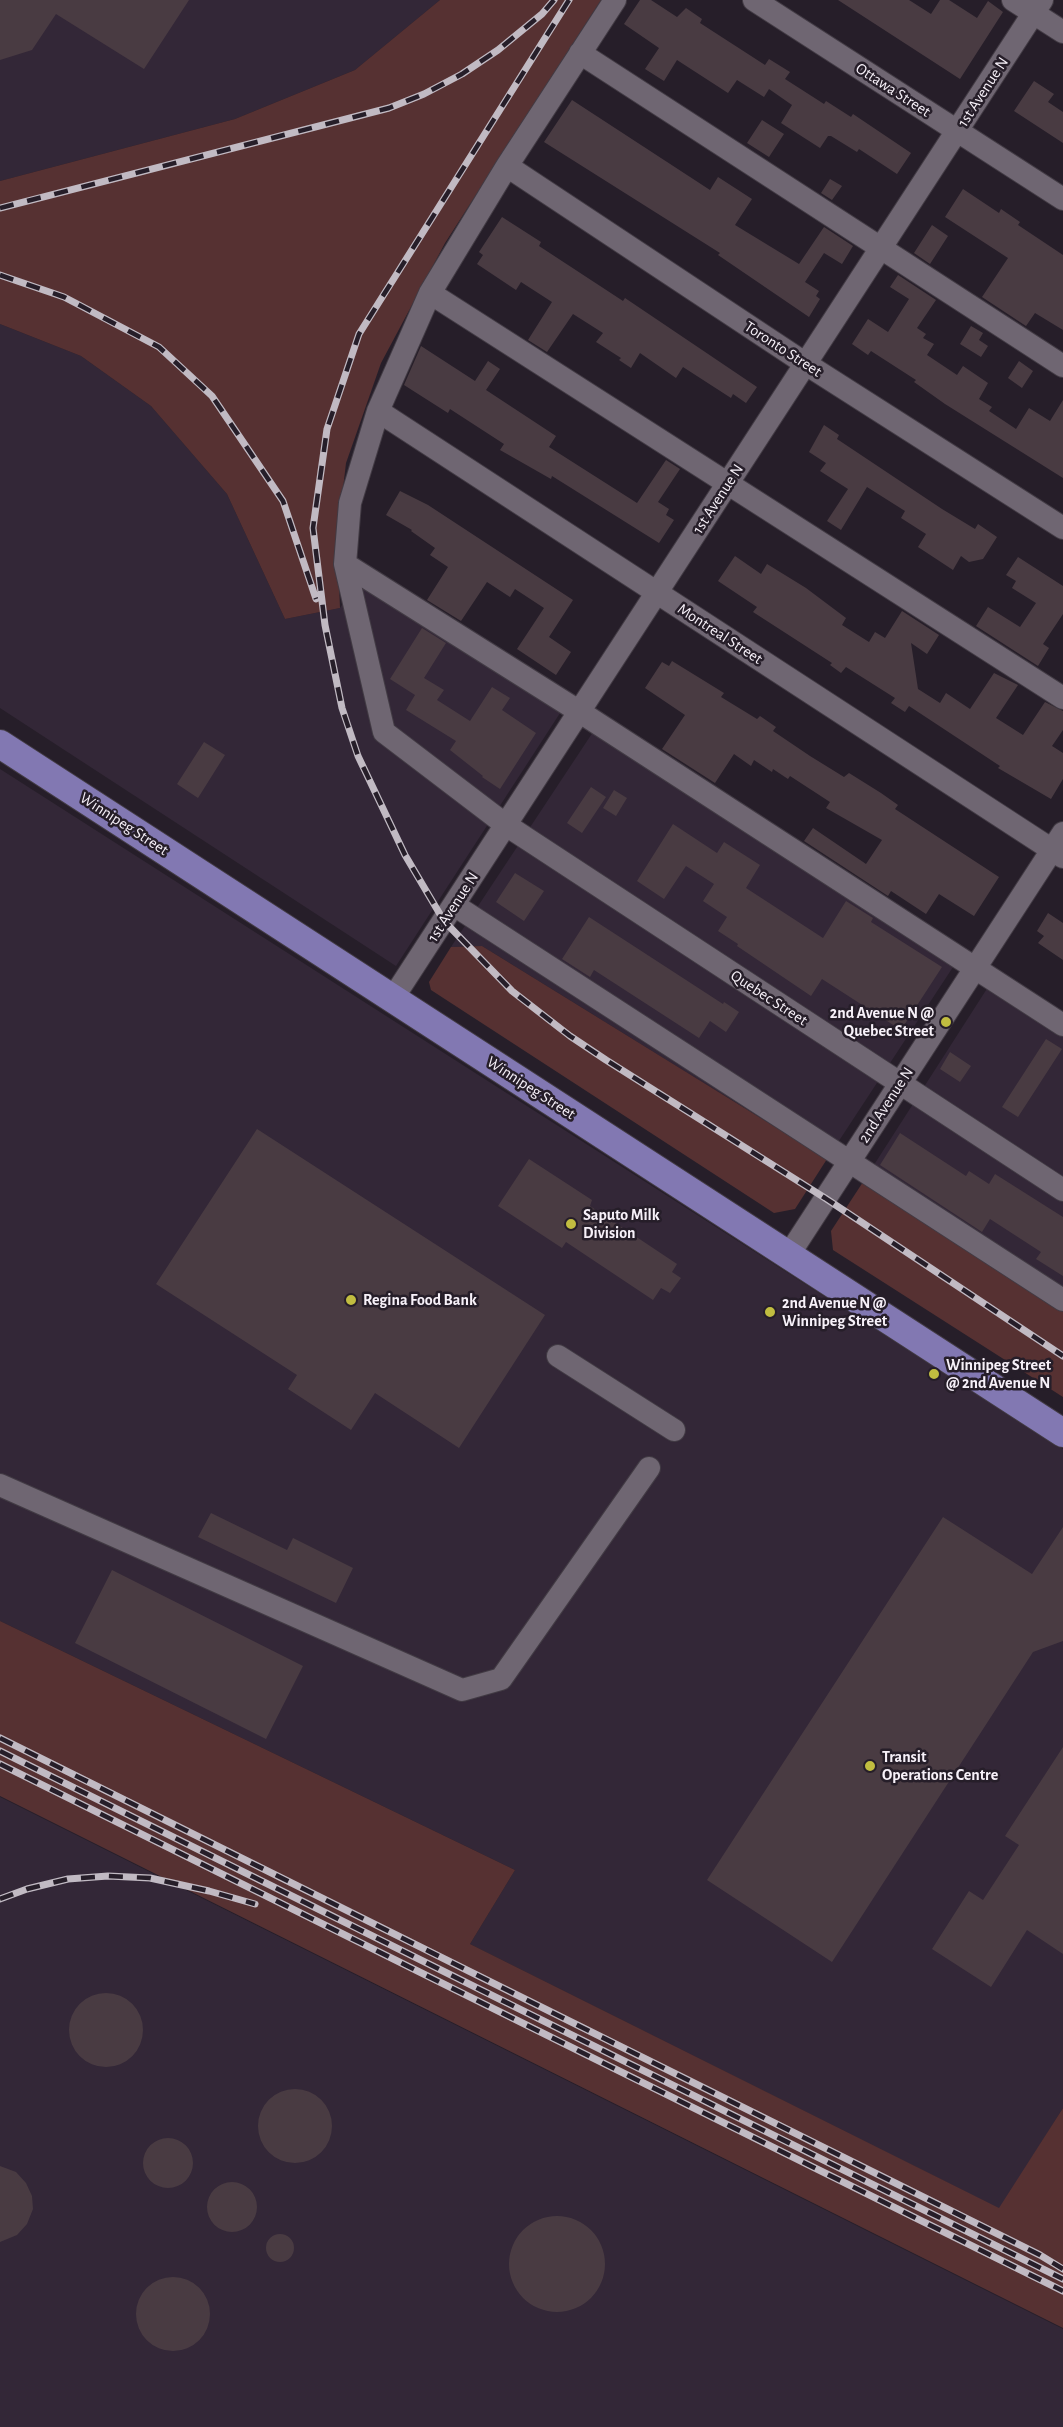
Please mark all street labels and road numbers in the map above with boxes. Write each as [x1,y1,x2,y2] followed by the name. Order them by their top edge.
[953,53,1013,131] street label: 1st Avenue N
[852,59,934,121] street label: Ottawa Street
[741,317,825,381] street label: Toronto Street
[688,460,748,538] street label: 1st Avenue N
[674,599,766,669] street label: Montreal Street
[76,788,172,860] street label: Winnipeg Street
[423,868,483,946] street label: 1st Avenue N
[727,966,811,1030] street label: Quebec Street
[483,1052,579,1124] street label: Winnipeg Street
[854,1063,918,1147] street label: 2nd Avenue N

